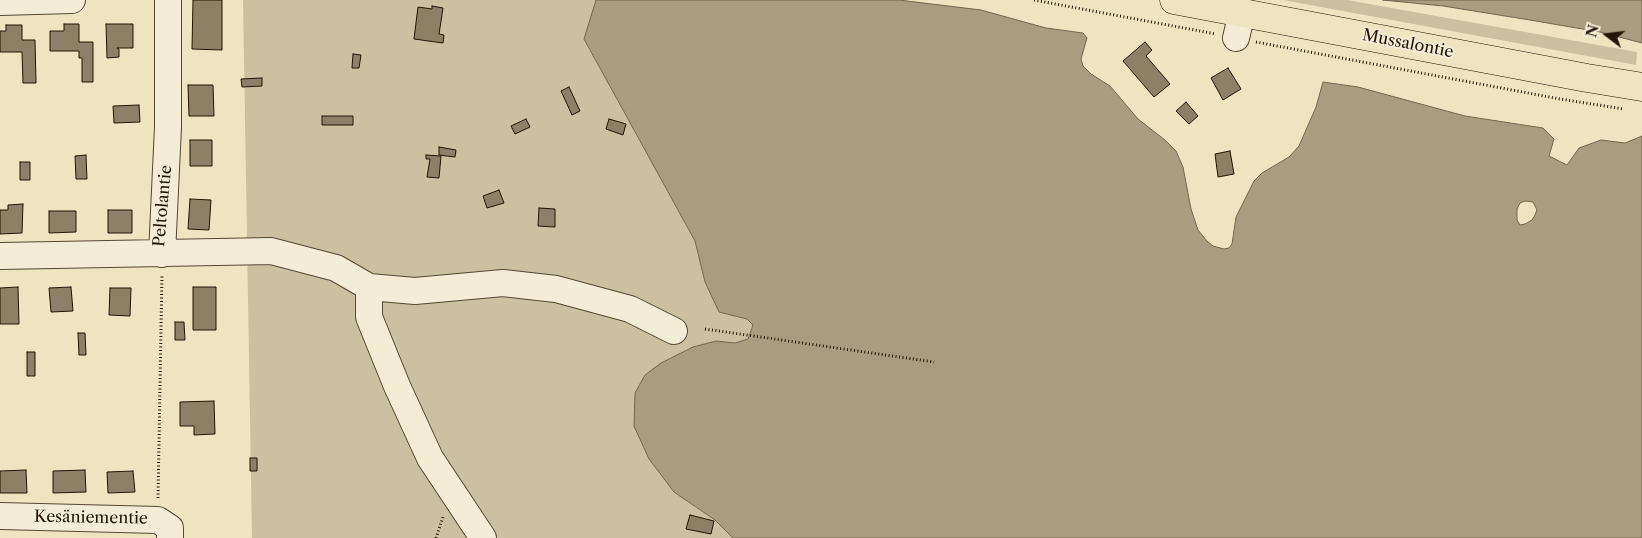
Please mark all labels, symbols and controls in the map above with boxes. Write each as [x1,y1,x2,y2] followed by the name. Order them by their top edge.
[1582,10,1632,60] north arrow
[1582,23,1603,39] text: N
[1361,26,1455,62] street label: Mussalontie
[150,164,176,248] street label: Peltolantie
[34,507,148,529] street label: Kesäniementie

